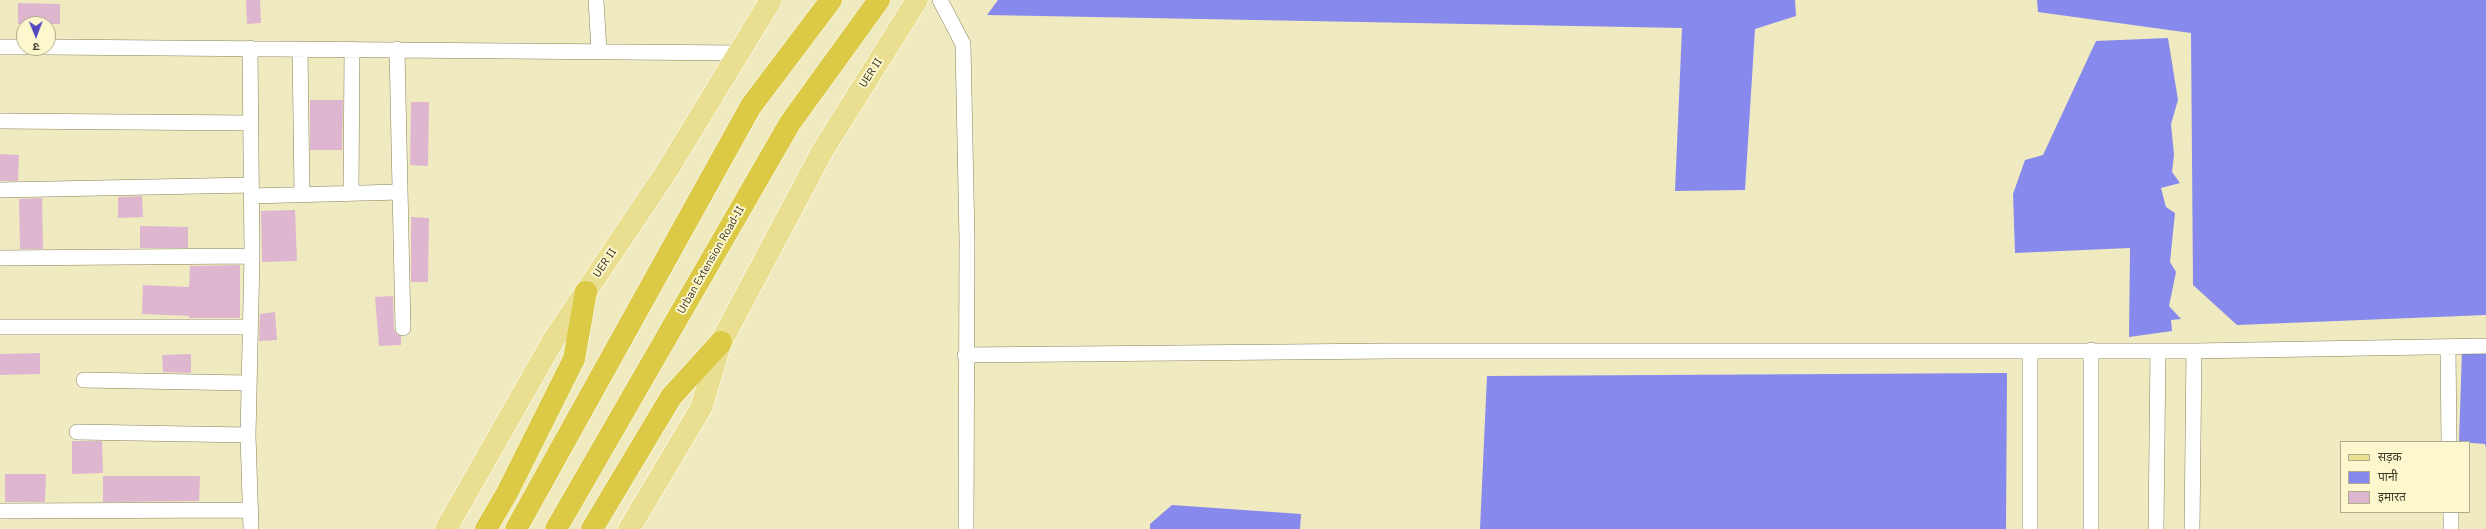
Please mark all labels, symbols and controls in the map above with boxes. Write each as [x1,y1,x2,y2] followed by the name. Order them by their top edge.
[16,16,56,56] north arrow
[33,40,40,54] text: उ
[857,56,885,90] street label: UER II
[675,204,747,316] street label: Urban Extension Road-II
[590,246,620,280] street label: UER II
[2340,441,2470,513] legend
[2378,449,2402,464] text: सड़क
[2378,469,2398,484] text: पानी
[2378,489,2406,504] text: इमारत

